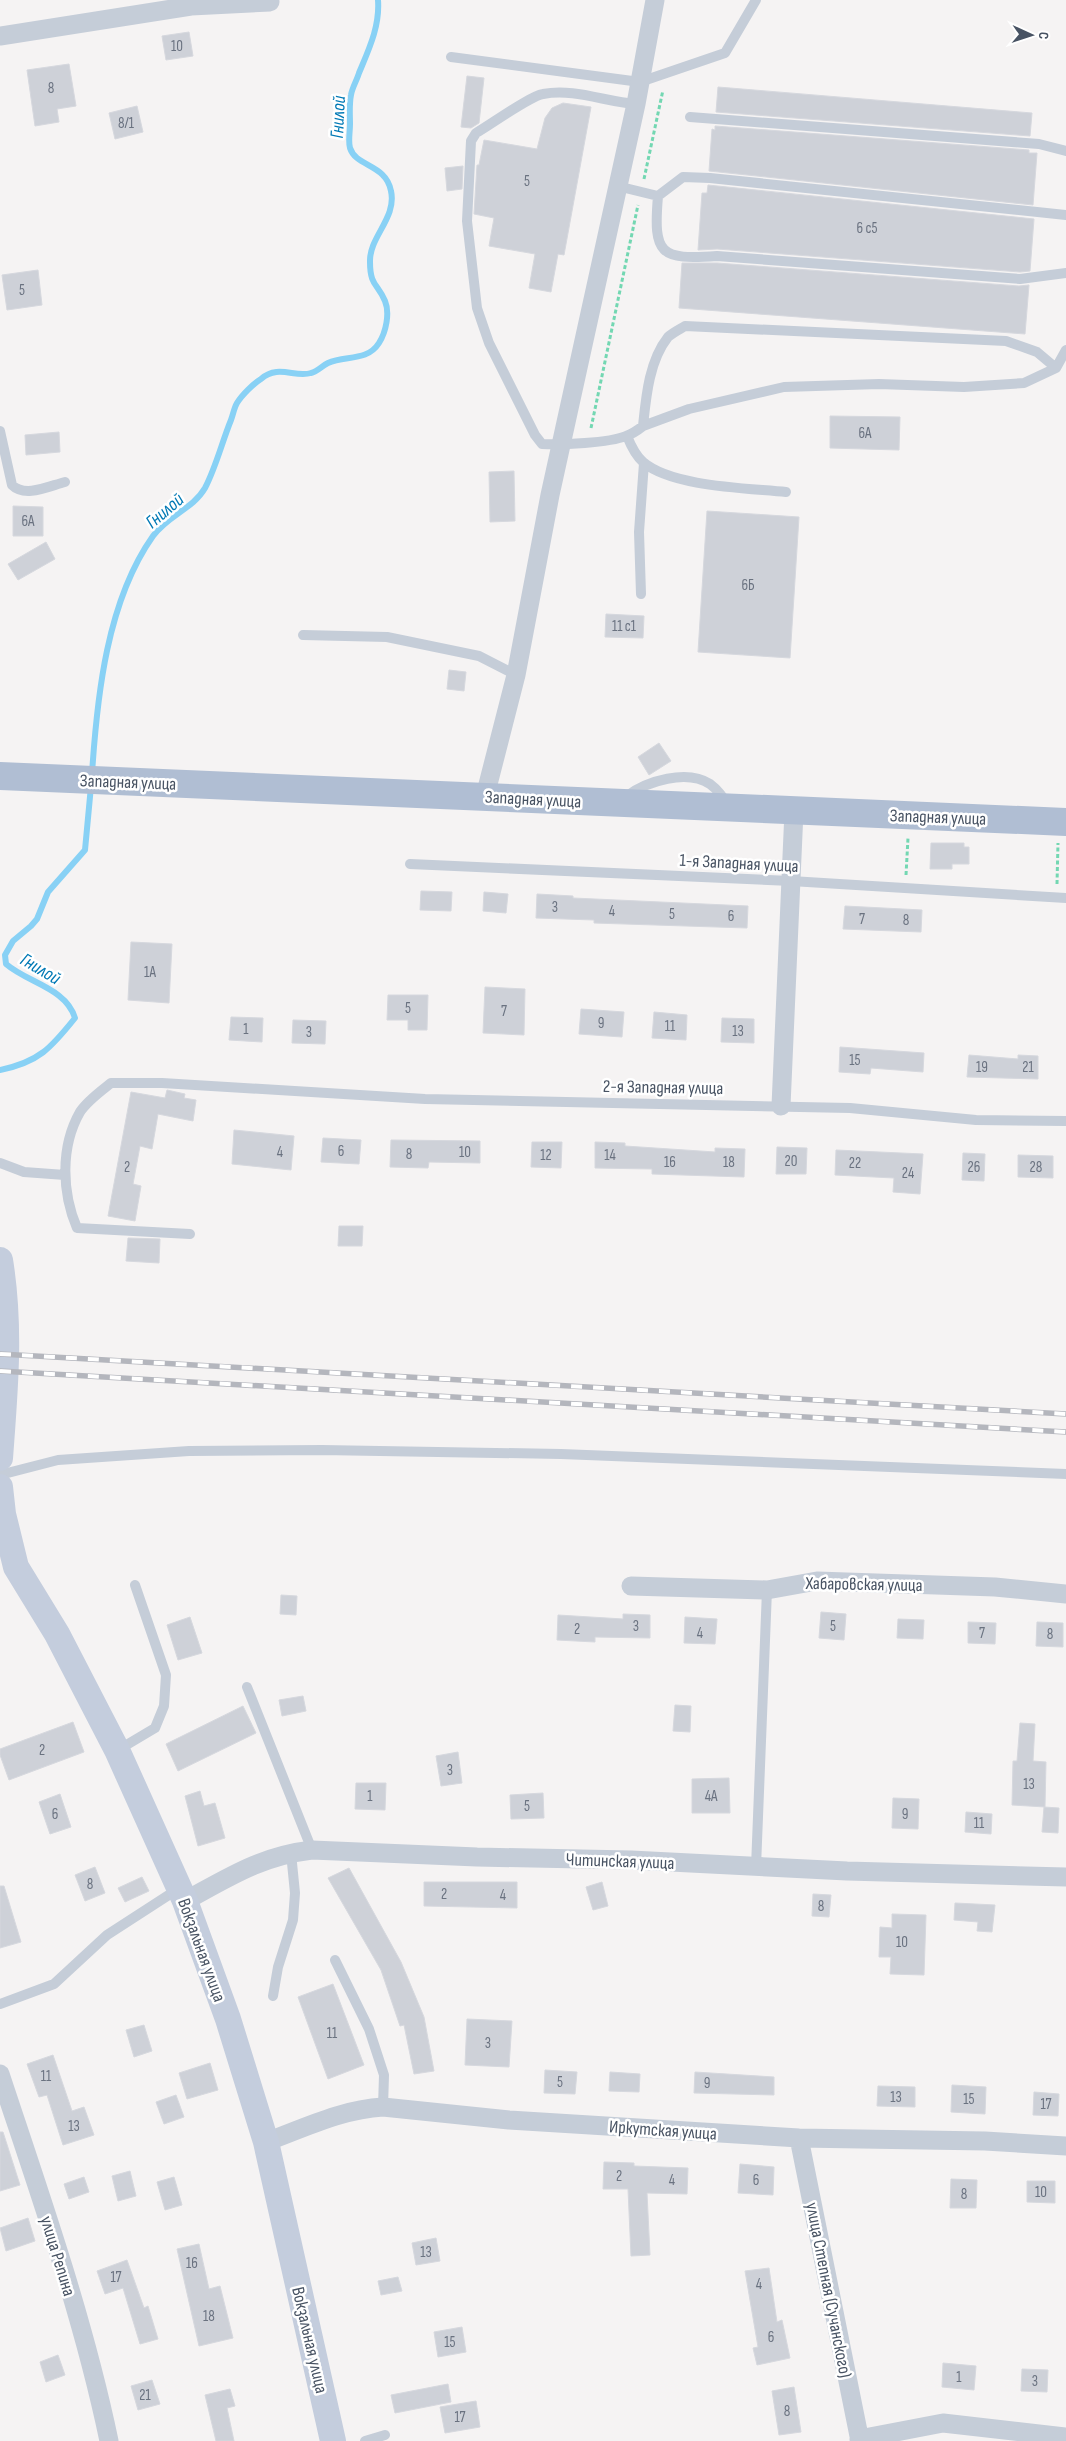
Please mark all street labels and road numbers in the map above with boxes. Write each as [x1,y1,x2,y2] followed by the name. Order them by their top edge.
[79,770,177,795] street label: Западная улица
[484,786,582,813] street label: Западная улица
[889,805,987,830] street label: Западная улица
[679,850,799,877] street label: 1-я Западная улица
[603,1076,723,1099] street label: 2-я Западная улица
[804,1573,923,1596] street label: Хабаровская улица
[565,1849,675,1874] street label: Читинская улица
[173,1896,230,2005] street label: Вокзальная улица
[608,2116,718,2145] street label: Иркутская улица
[801,2201,856,2379] street label: улица Степная (Сучанского)
[35,2214,80,2299] street label: улица Репина
[287,2285,332,2395] street label: Вокзальная улица

